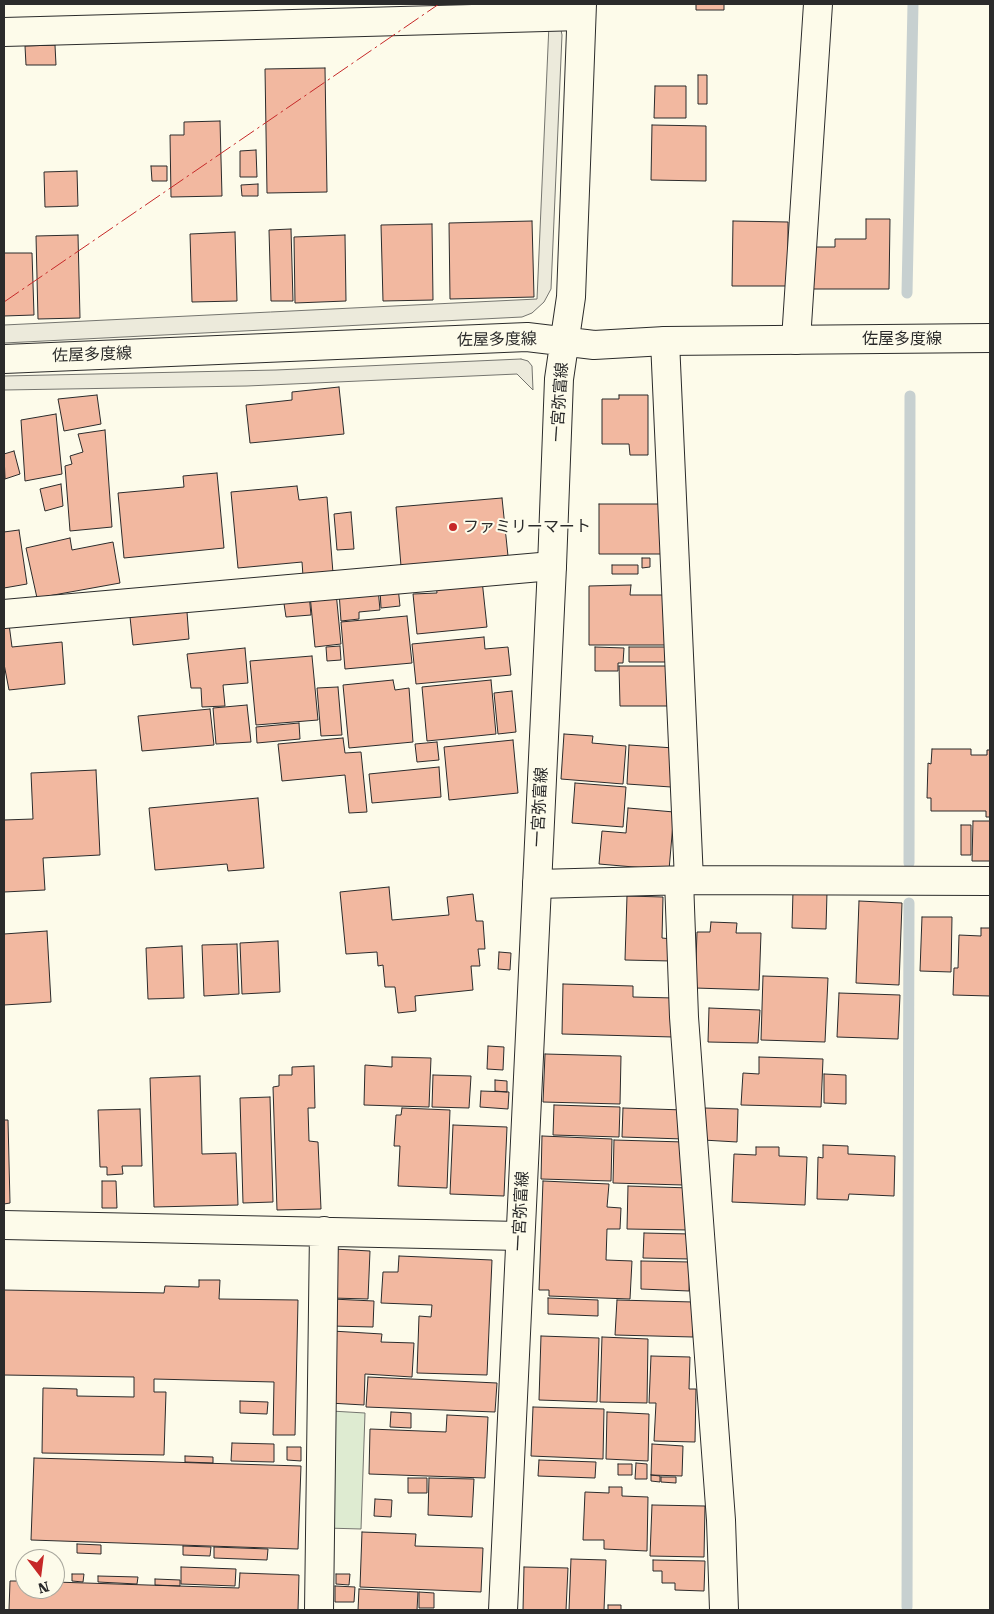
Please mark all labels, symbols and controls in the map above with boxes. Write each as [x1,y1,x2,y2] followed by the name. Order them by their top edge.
[862,329,942,349] street label: 佐屋多度線
[457,330,537,350] street label: 佐屋多度線
[52,344,132,366] street label: 佐屋多度線
[548,361,572,443] street label: 一宮弥富線
[463,517,591,537] place label: ファミリーマート
[447,521,459,533] marker: ファミリーマート
[528,767,552,847] street label: 一宮弥富線
[509,1171,533,1251] street label: 一宮弥富線
[15,1549,65,1599] north arrow
[36,1578,51,1597] text: N

